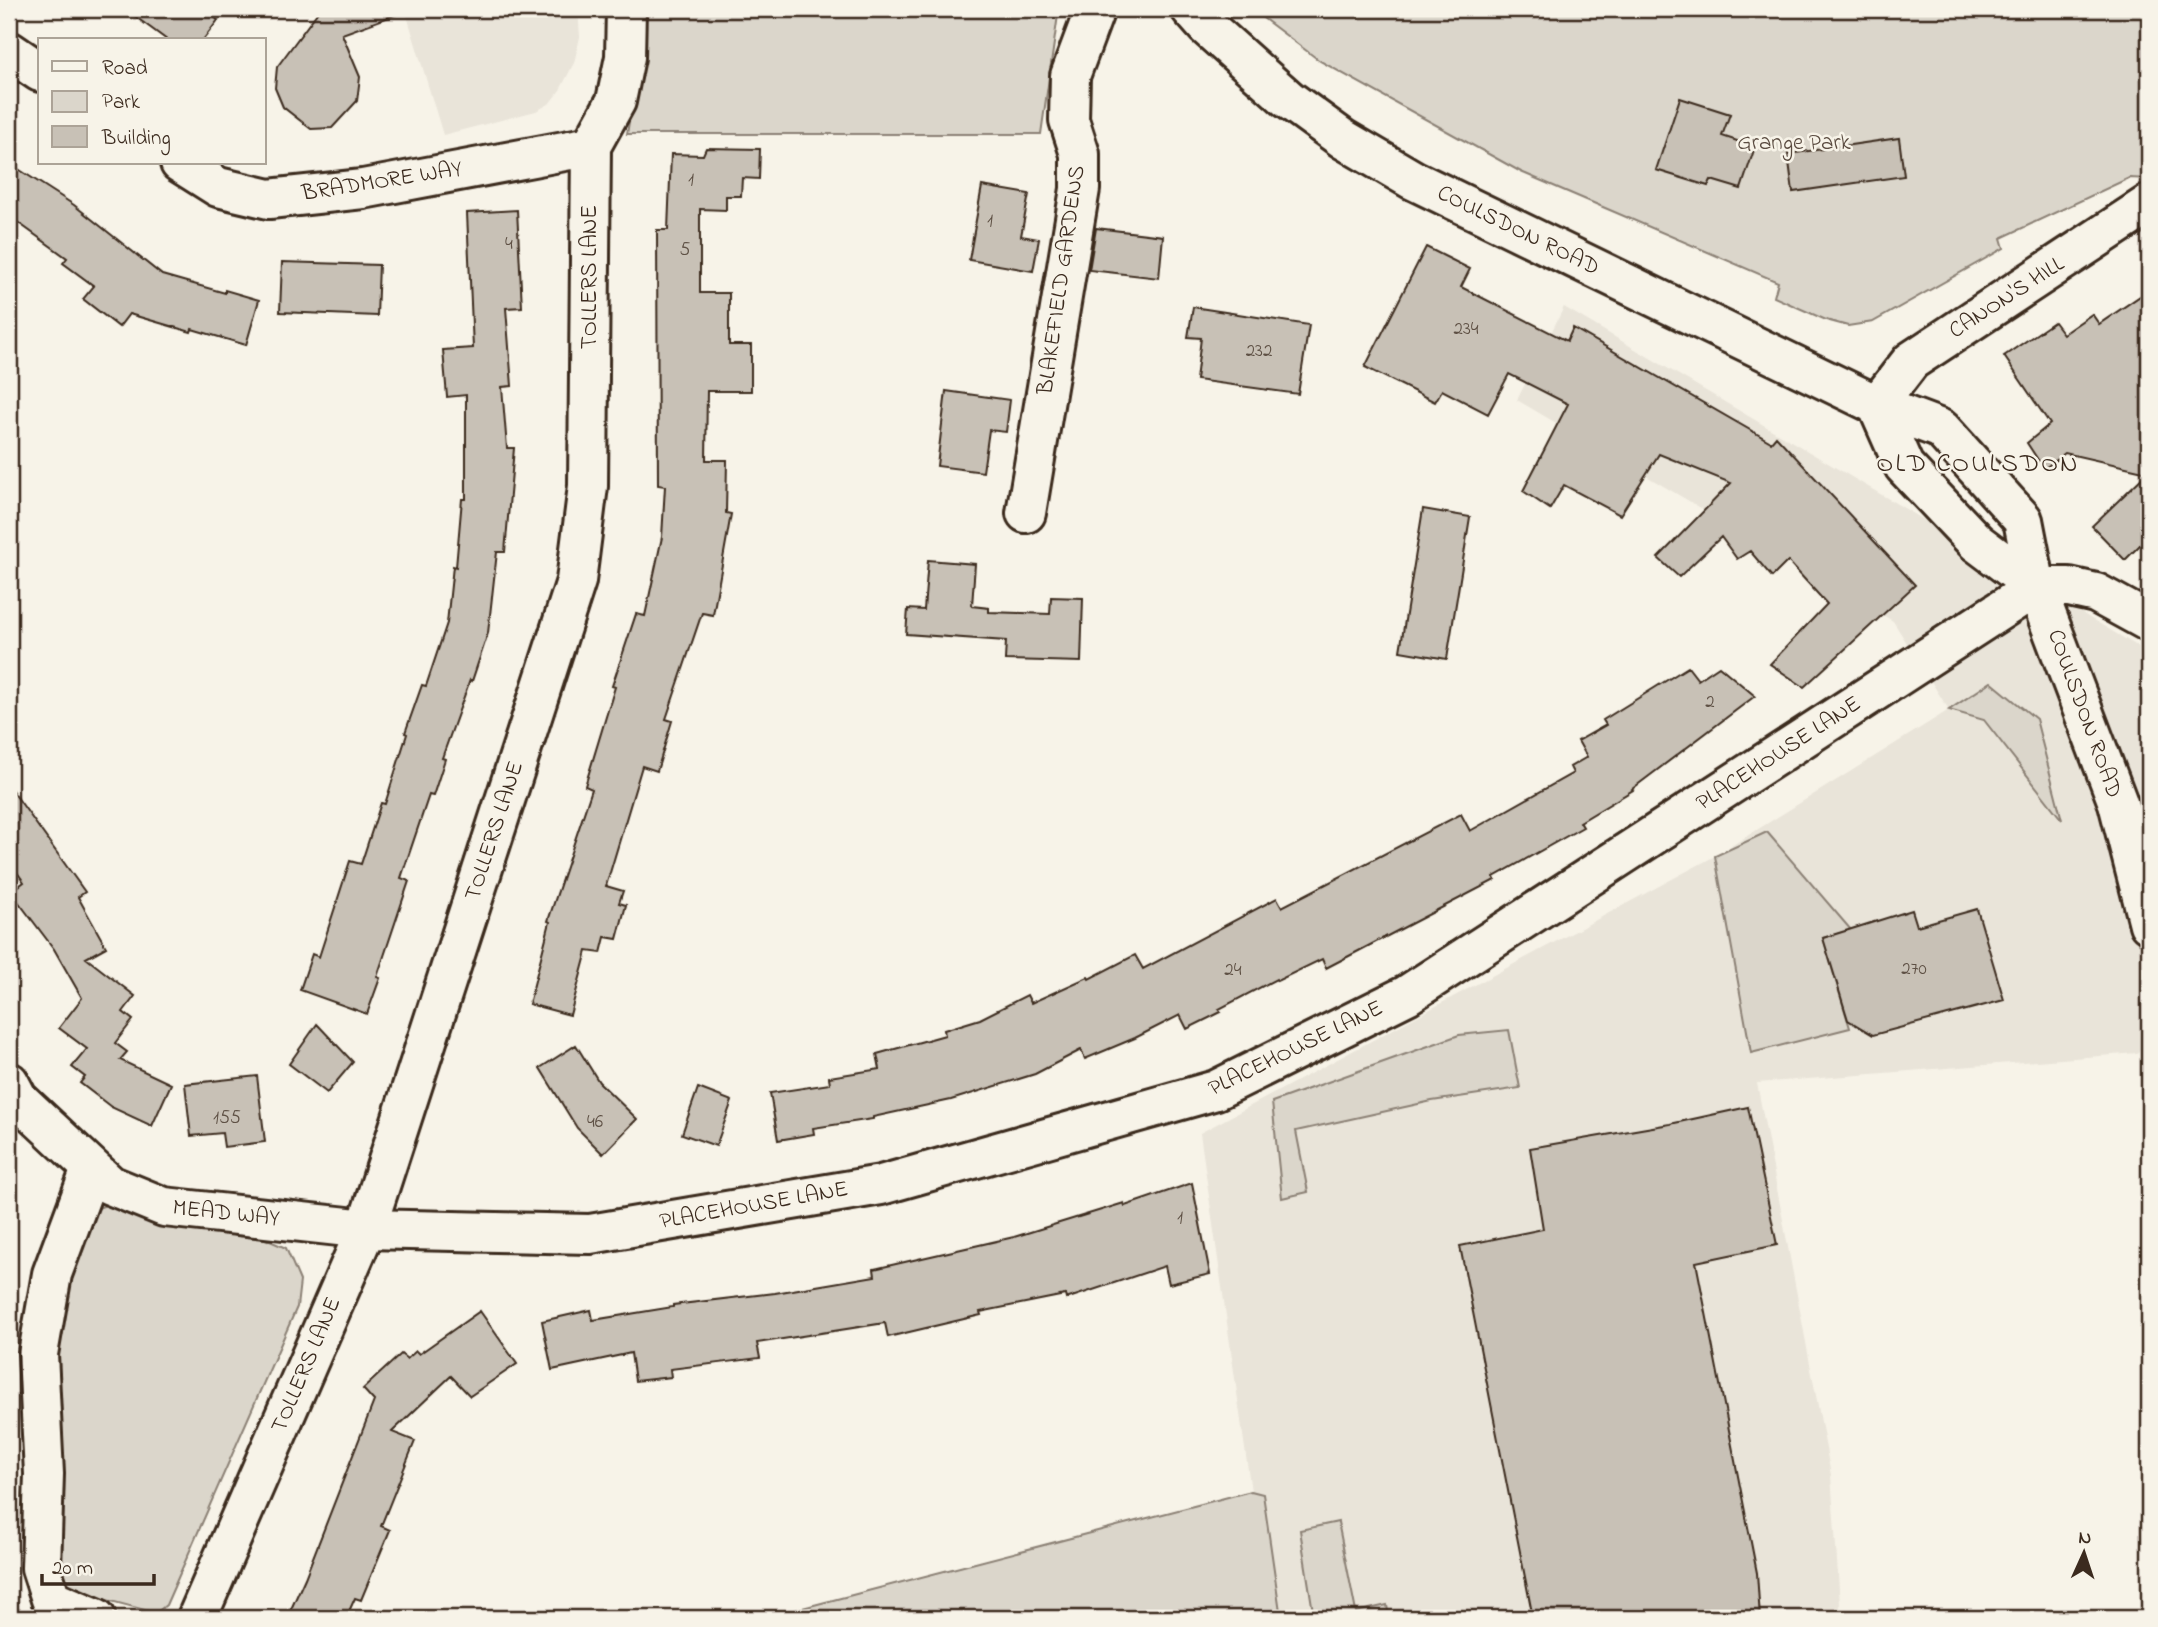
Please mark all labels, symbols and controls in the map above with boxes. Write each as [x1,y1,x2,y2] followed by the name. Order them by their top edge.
[38,38,266,164] legend
[102,54,148,84] text: Road
[102,88,141,118] text: Park
[101,124,171,156] text: Building
[1737,127,1852,161] park label: Grange Park
[298,153,465,211] street label: BRADMORE WAY
[1029,163,1094,398] street label: BLAKEFIELD GARDENS
[688,167,694,194] house number: 1
[1431,177,1605,285] street label: COULSDON ROAD
[574,205,607,349] street label: TOLLERS LANE
[987,208,993,235] house number: 1
[505,231,513,258] house number: 4
[680,237,691,264] house number: 5
[1943,248,2072,348] street label: CANON'S HILL
[1453,316,1479,343] house number: 234
[1246,338,1272,365] house number: 232
[1876,446,2080,484] district label: OLD COULSDON
[2038,625,2130,803] street label: COULSDON ROAD
[1690,688,1868,820] street label: PLACEHOUSE LANE
[1705,689,1715,716] house number: 2
[457,757,533,905] street label: TOLLERS LANE
[1901,956,1927,983] house number: 270
[1224,957,1242,984] house number: 24
[1203,992,1389,1106] street label: PLACEHOUSE LANE
[213,1105,241,1132] house number: 155
[587,1109,603,1136] house number: 46
[657,1173,851,1239] street label: PLACEHOUSE LANE
[171,1192,281,1236] street label: MEAD WAY
[1177,1205,1183,1232] house number: 1
[264,1292,350,1438] street label: TOLLERS LANE
[2050,1518,2120,1588] north arrow
[2078,1525,2092,1552] text: N
[42,1543,154,1587] scale bar
[52,1554,93,1584] text: 20 m

